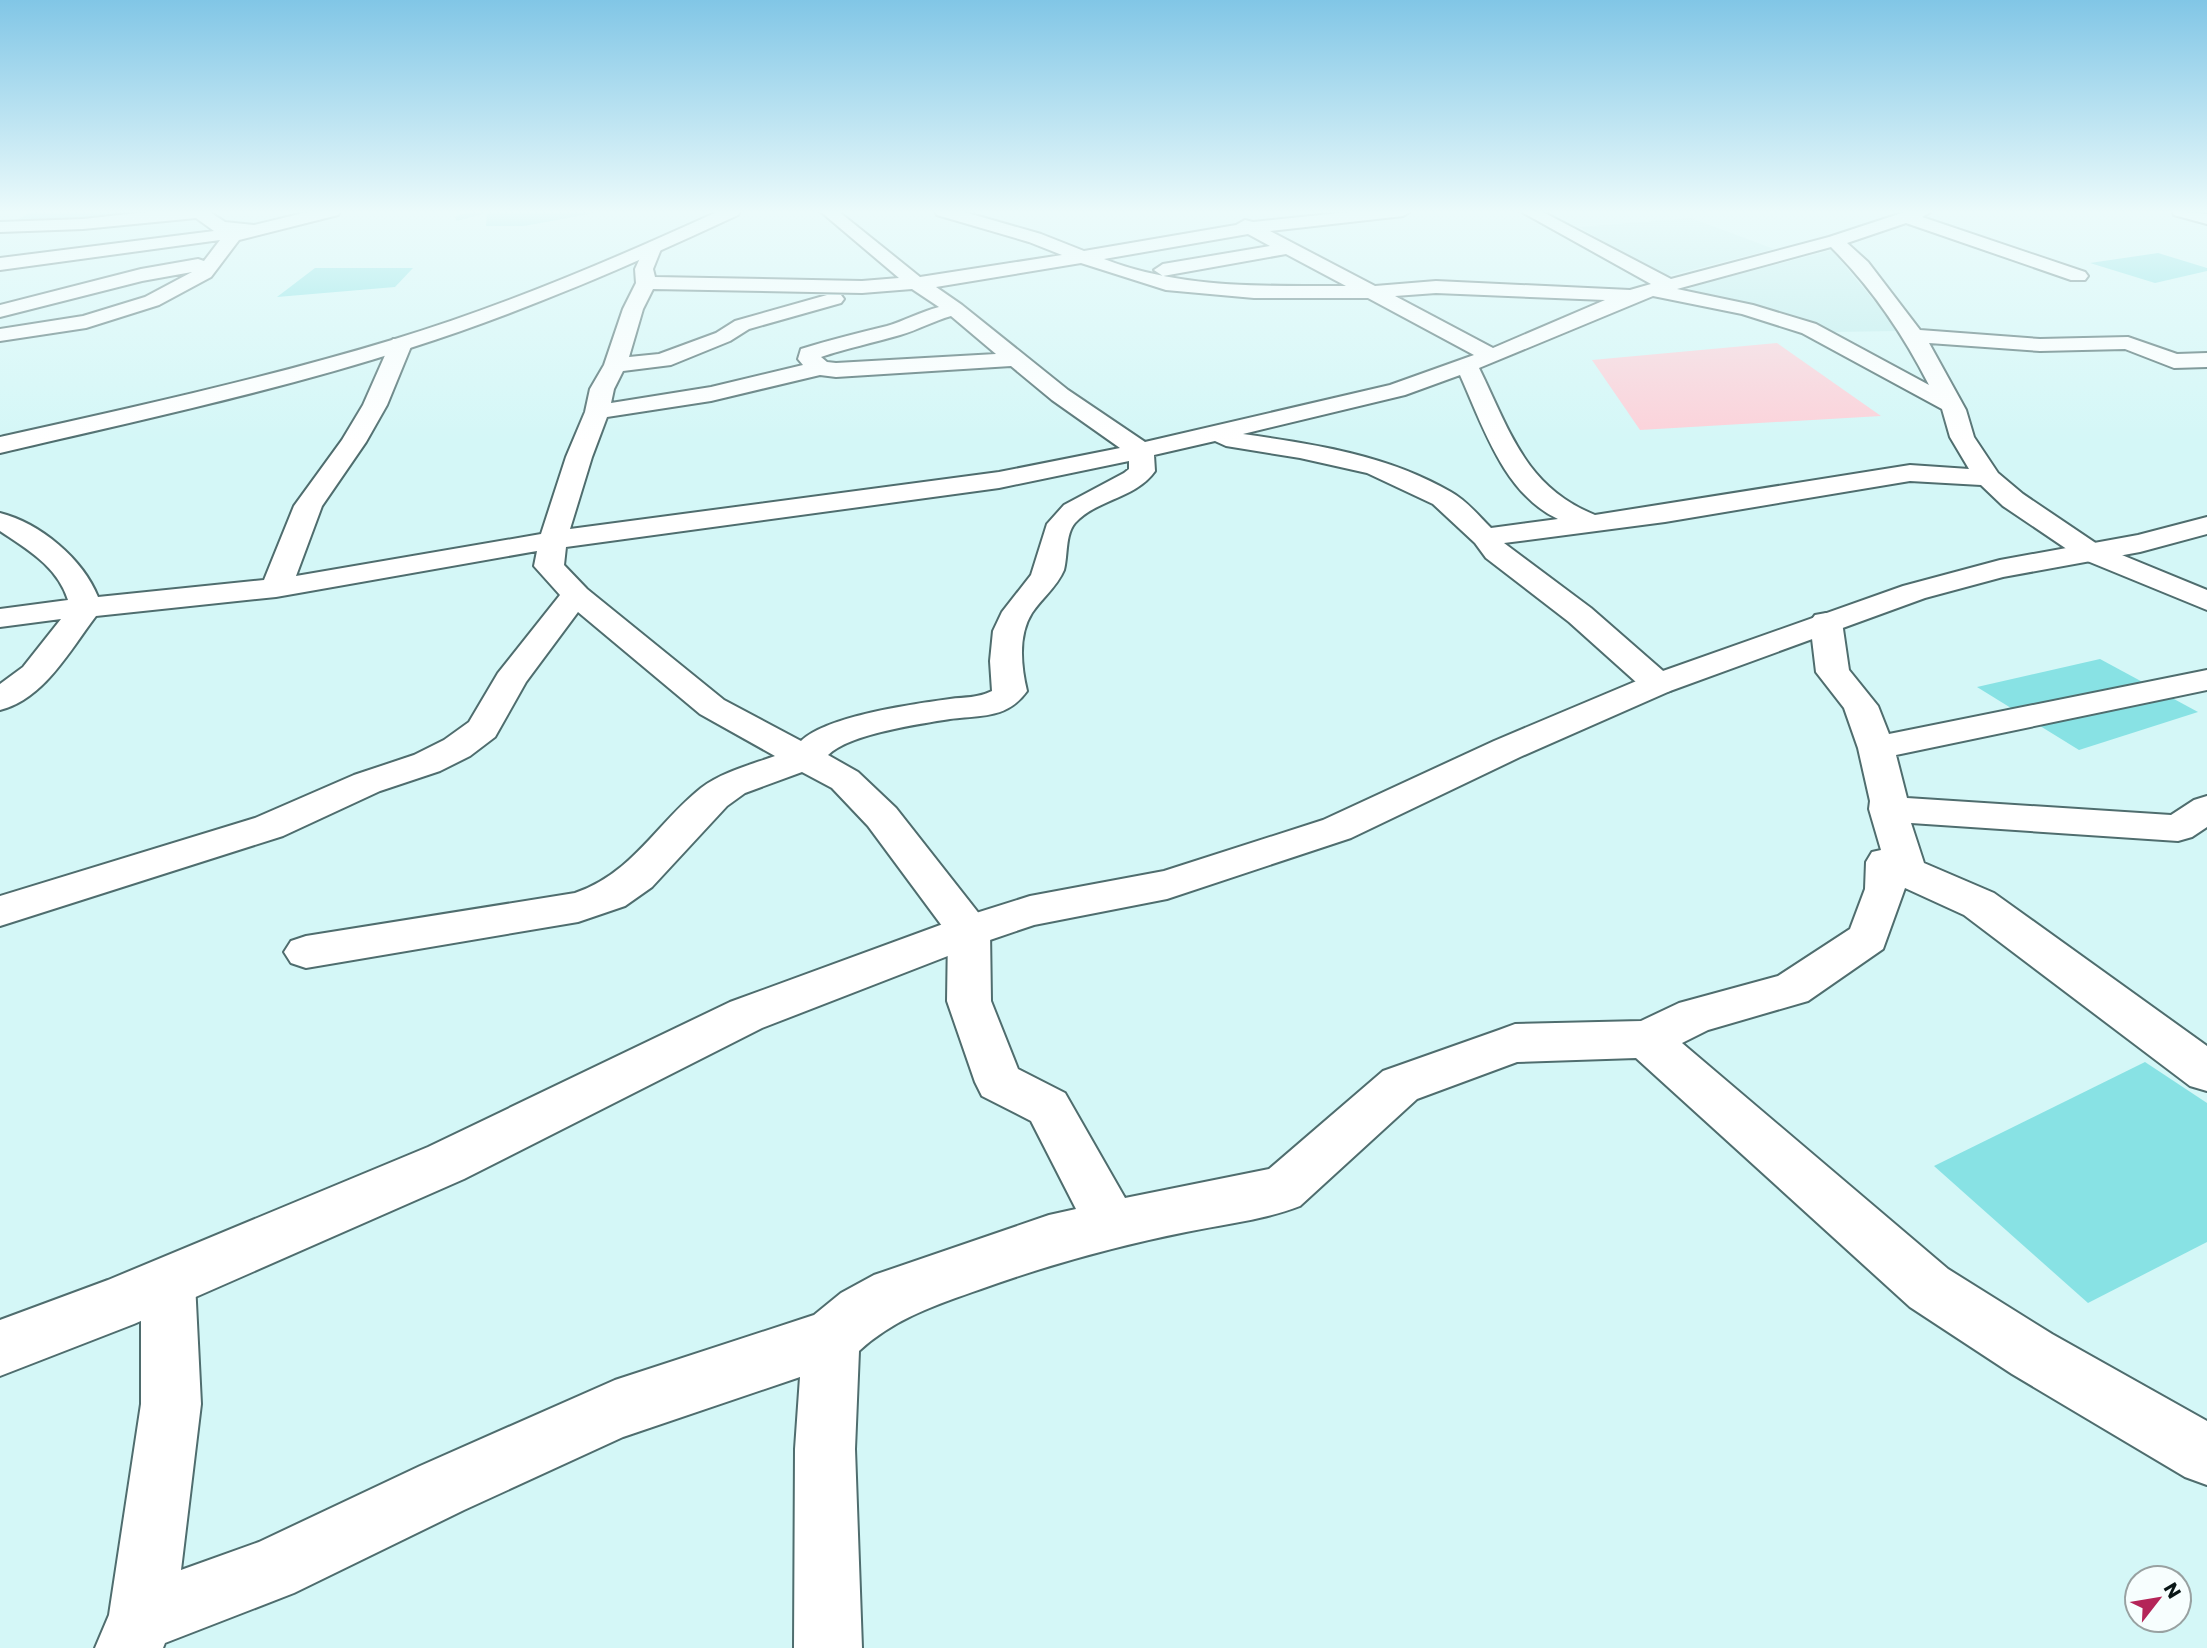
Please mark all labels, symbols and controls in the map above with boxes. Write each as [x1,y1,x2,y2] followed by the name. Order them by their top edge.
[2123,1564,2193,1634] north arrow
[2157,1577,2187,1604] text: N

